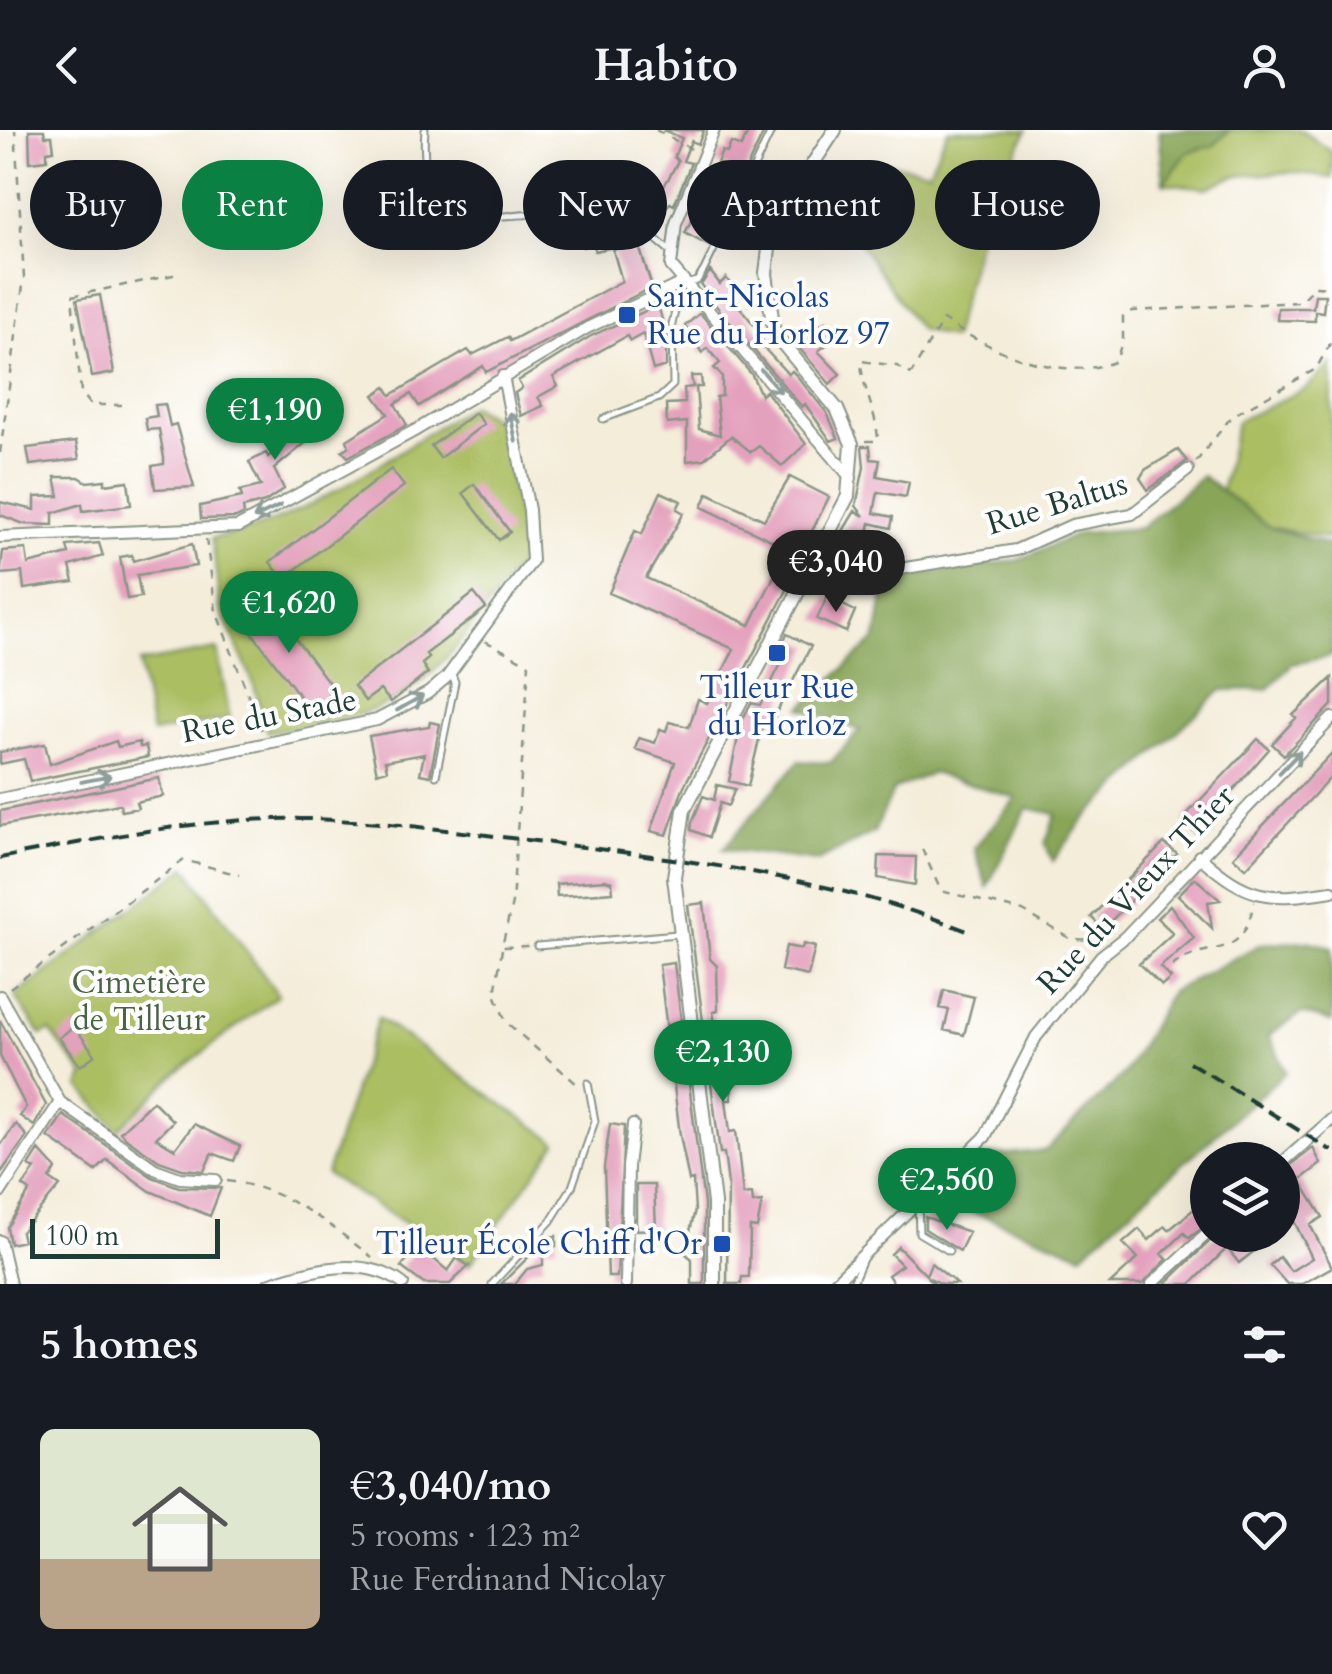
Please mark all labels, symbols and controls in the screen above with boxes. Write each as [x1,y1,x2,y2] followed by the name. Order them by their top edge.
[594,35,738,96] text: Habito
[40,38,95,93] icon: back
[1237,38,1292,93] icon: person
[30,160,162,250] chip: Buy
[182,160,323,250] chip: Rent
[343,160,503,250] chip: Filters
[523,160,667,250] chip: New
[687,160,915,250] chip: Apartment
[935,160,1100,250] chip: House
[647,275,890,356] place label: Saint-Nicolas Rue du Horloz 97
[616,304,638,326] marker: Saint-Nicolas Rue du Horloz 97
[760,368,783,393] one-way arrow
[194,378,356,463] pin: €1,190
[228,388,322,432] text: €1,190
[502,412,521,444] one-way arrow
[981,462,1133,546] street label: Rue Baltus
[253,503,282,522] one-way arrow
[755,530,917,615] pin: €3,040
[789,540,883,584] text: €3,040
[208,571,370,656] pin: €1,620
[242,581,336,625] text: €1,620
[766,642,788,664] marker: Tilleur Rue du Horloz
[699,666,855,747] place label: Tilleur Rue du Horloz
[178,677,360,755] street label: Rue du Stade
[395,693,424,713] one-way arrow
[1278,750,1302,774] one-way arrow
[79,769,111,788] one-way arrow
[1027,776,1245,1004] street label: Rue du Vieux Thier
[72,961,206,1042] park label: Cimetière de Tilleur
[642,1020,804,1105] pin: €2,130
[676,1030,770,1074] text: €2,130
[1190,1142,1300,1252] map controls
[1190,1142,1300,1252] button: layers
[866,1148,1028,1233] pin: €2,560
[900,1158,994,1202] text: €2,560
[30,1214,220,1258] scale bar
[45,1217,119,1255] text: 100 m
[376,1222,702,1266] place label: Tilleur École Chiff d'Or
[711,1233,733,1255] marker: Tilleur École Chiff d'Or
[40,1316,198,1373] text: 5 homes
[1237,1317,1292,1372] icon: filters
[350,1457,551,1514] text: €3,040/mo
[120,1469,240,1589] icon: home
[1237,1502,1292,1557] icon: heart
[350,1514,580,1558] text: 5 rooms · 123 m²
[350,1558,666,1602] text: Rue Ferdinand Nicolay

